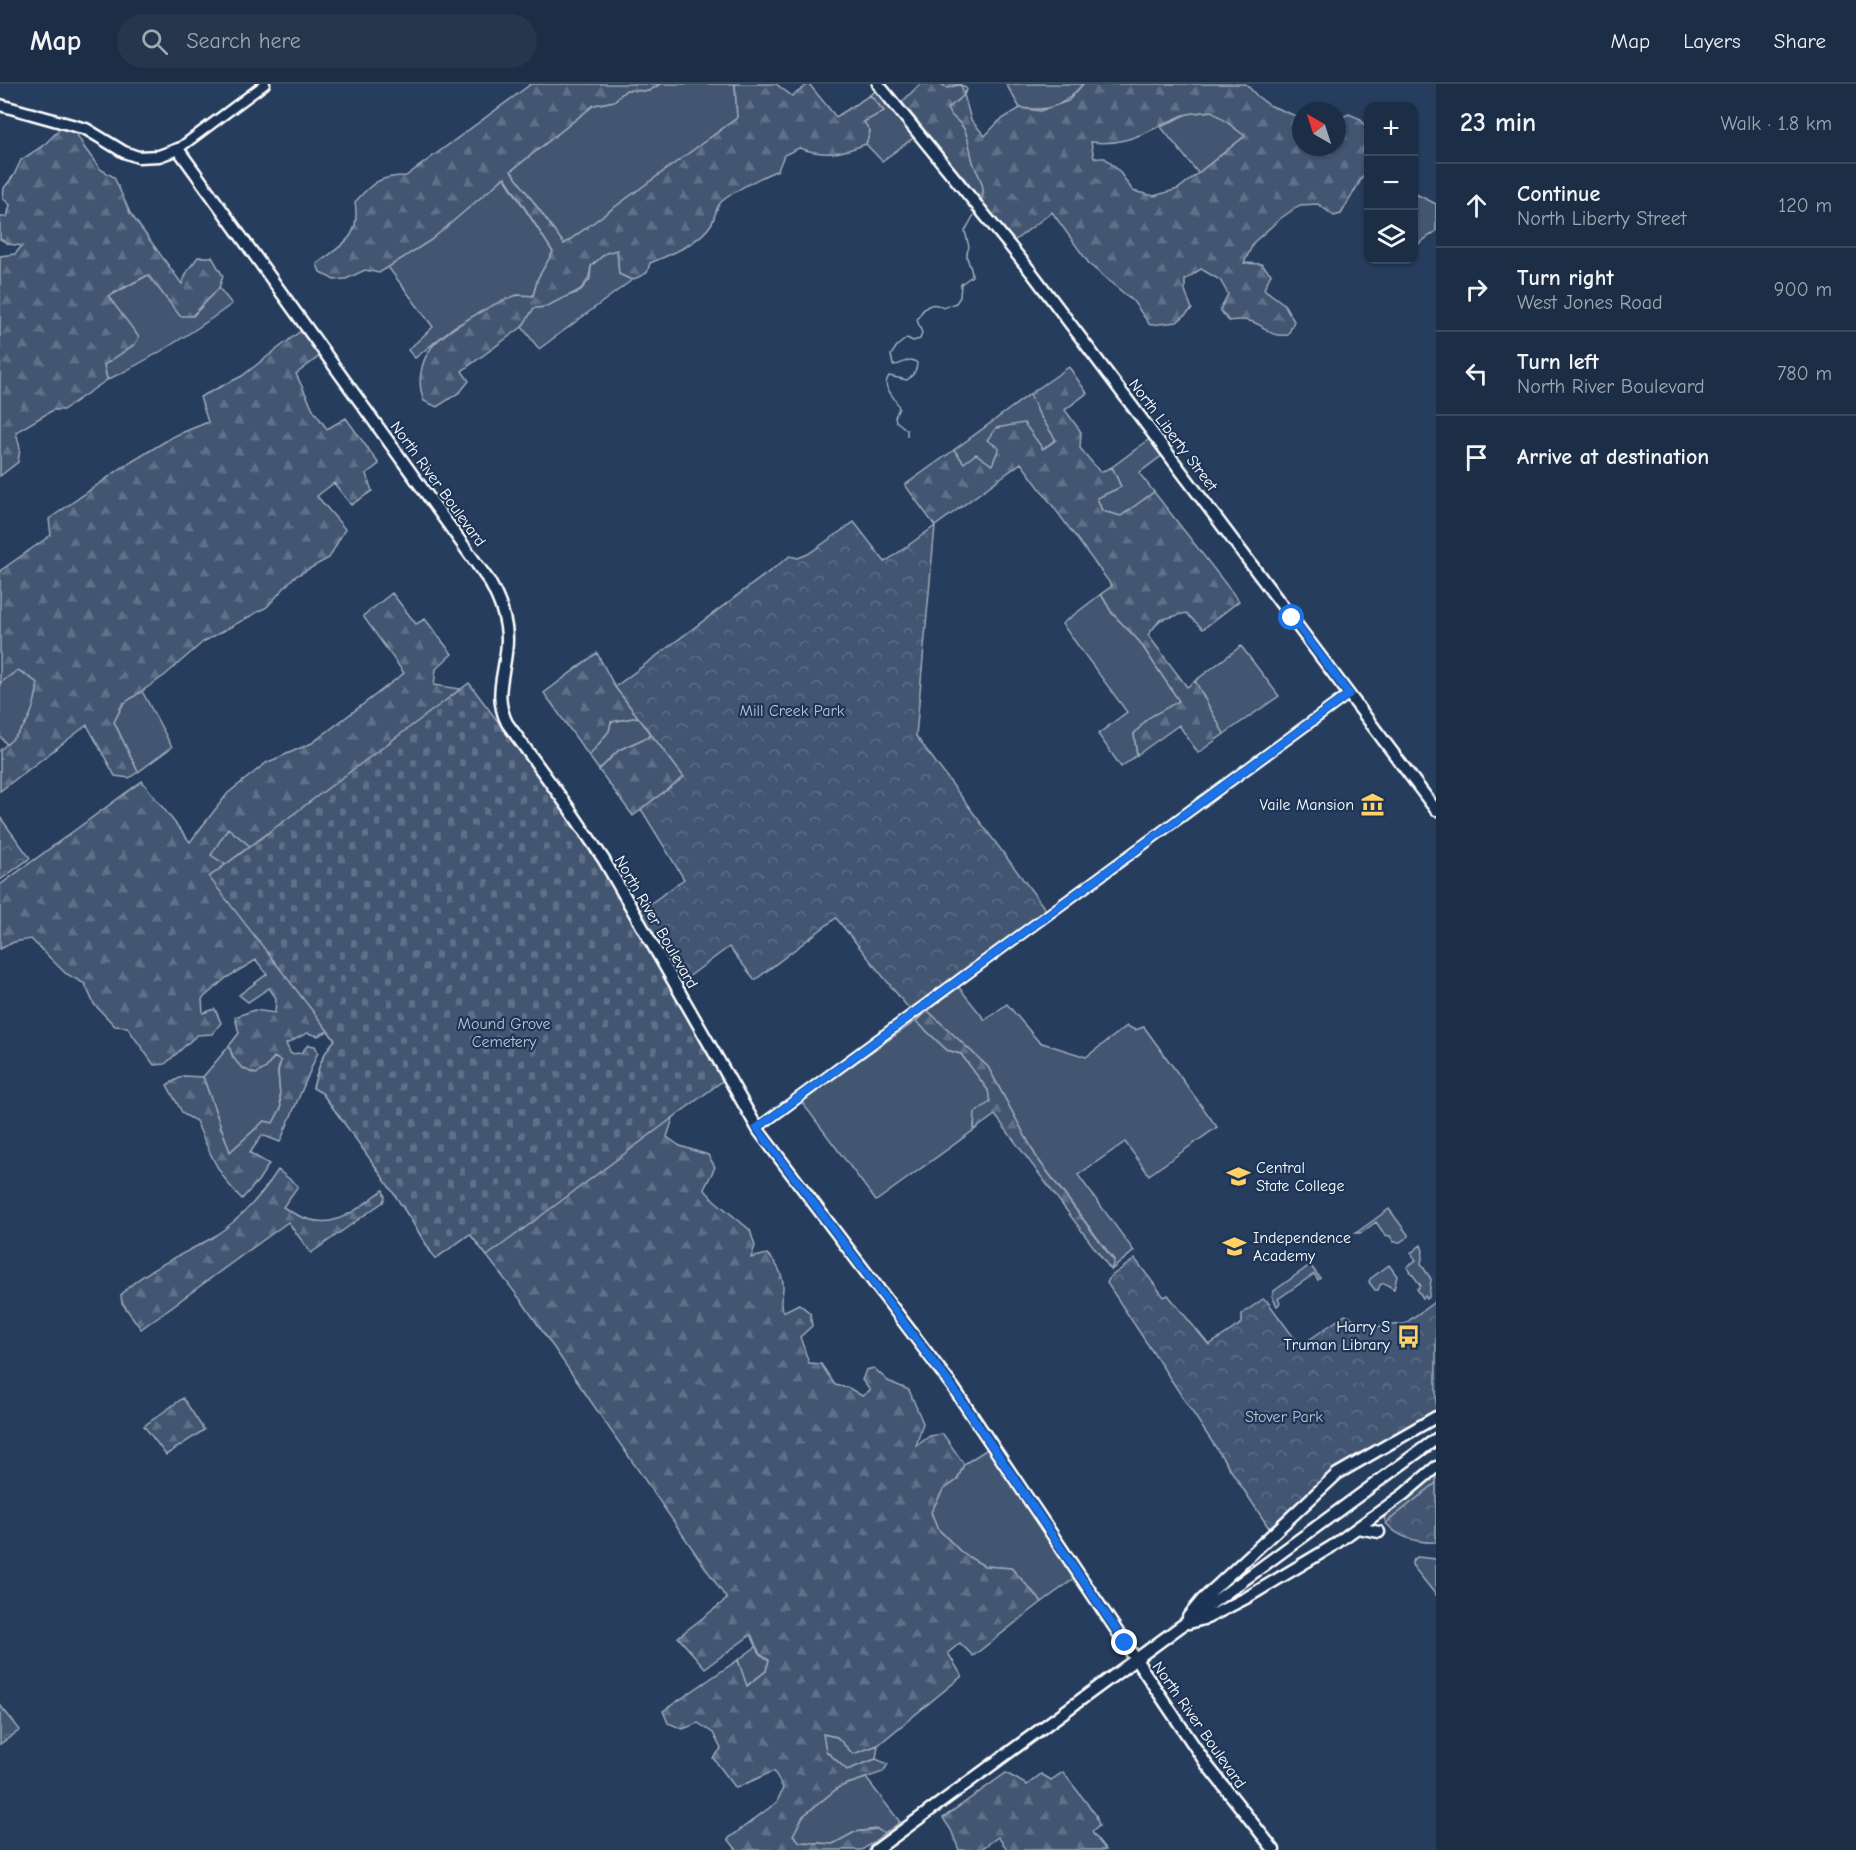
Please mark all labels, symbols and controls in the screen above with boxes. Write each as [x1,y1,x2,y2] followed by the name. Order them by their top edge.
[117,14,537,68] search box
[30,25,81,57] text: Map
[138,25,171,58] icon: search
[186,28,301,54] text: Search here
[1611,29,1650,53] text: Map
[1683,29,1741,53] text: Layers
[1774,29,1826,53] text: Share
[1292,102,1346,156] north arrow
[1364,102,1418,264] map controls
[1364,102,1418,156] button: +
[1460,108,1536,138] text: 23 min
[1721,112,1832,135] text: Walk · 1.8 km
[1364,156,1418,210] button: −
[1517,181,1600,207] text: Continue
[1460,189,1493,222] icon: ahead
[1778,194,1832,217] text: 120 m
[1517,207,1686,230] text: North Liberty Street
[1364,210,1418,264] button: layers
[1517,265,1614,291] text: Turn right
[1460,273,1493,306] icon: right
[1774,278,1832,301] text: 900 m
[1517,291,1663,314] text: West Jones Road
[1517,349,1599,375] text: Turn left
[1460,357,1493,390] icon: left
[1777,362,1832,385] text: 780 m
[1125,375,1221,495] street label: North Liberty Street
[1517,375,1705,398] text: North River Boulevard
[387,418,489,550] street label: North River Boulevard
[1460,441,1493,474] icon: arrive
[1517,444,1709,470] text: Arrive at destination
[1278,604,1304,630] route start
[739,702,845,720] park label: Mill Creek Park
[1359,792,1385,818] museum icon: Vaile Mansion
[1259,796,1354,814] place label: Vaile Mansion
[611,852,701,992] street label: North River Boulevard
[458,1015,550,1051] park label: Mound Grove Cemetery
[1256,1159,1344,1195] place label: Central State College
[1225,1164,1251,1190] school or university icon: Central State College
[1253,1229,1351,1265] place label: Independence Academy
[1222,1234,1248,1260] school or university icon: Independence Academy
[1283,1318,1391,1354] place label: Harry S Truman Library
[1395,1323,1421,1349] bus stop icon: Harry S Truman Library
[1245,1408,1323,1426] park label: Stover Park
[1111,1629,1137,1655] route end
[1149,1658,1249,1792] street label: North River Boulevard

